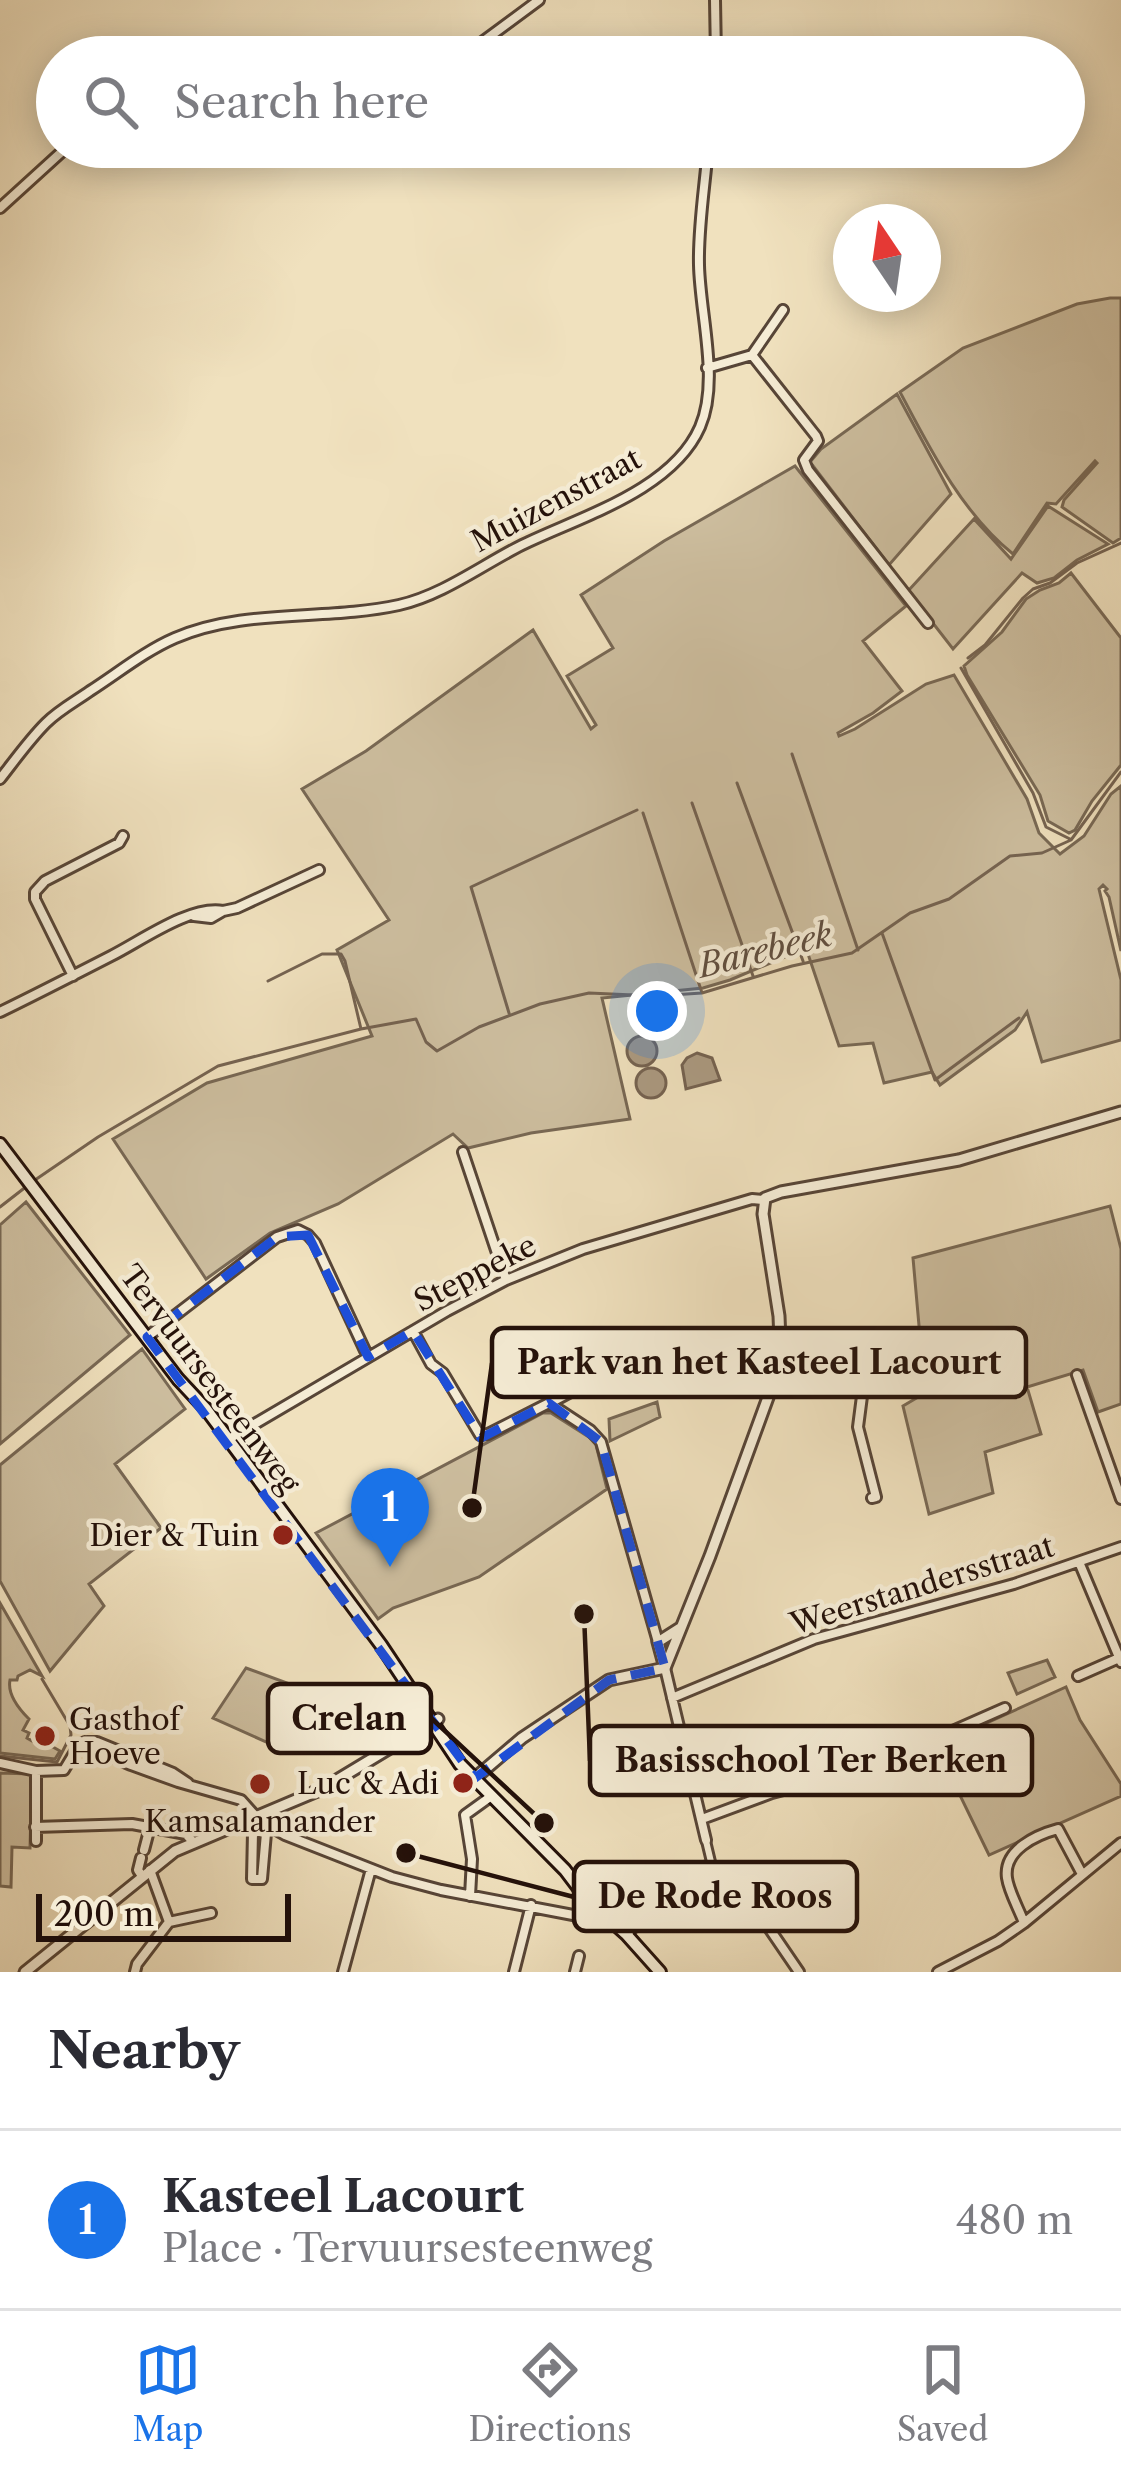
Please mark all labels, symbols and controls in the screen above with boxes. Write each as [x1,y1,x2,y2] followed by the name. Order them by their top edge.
[36,36,1085,168] search box
[78,69,144,135] icon: search
[174,74,429,130] text: Search here
[833,204,941,312] north arrow
[465,440,647,560] street label: Muizenstraat
[691,914,836,987] water label: Barebeek
[627,981,687,1041] your location
[408,1227,542,1319] street label: Steppeke
[112,1257,308,1501] street label: Tervuursesteenweg
[492,1328,1026,1397] callout: Park van het Kasteel Lacourt
[517,1342,1002,1383] text: Park van het Kasteel Lacourt
[351,1468,429,1567] pin: 1
[90,1517,259,1554] place label: Dier & Tuin
[270,1522,296,1548] marker: Dier & Tuin
[785,1527,1059,1643] street label: Weerstandersstraat
[268,1684,431,1753] callout: Crelan
[291,1698,407,1739] text: Crelan
[69,1701,184,1772] place label: Gasthof Hoeve
[32,1723,58,1749] marker: Gasthof Hoeve
[590,1726,1032,1795] callout: Basisschool Ter Berken
[615,1740,1008,1781] text: Basisschool Ter Berken
[297,1765,439,1802] place label: Luc & Adi
[450,1770,476,1796] marker: Luc & Adi
[247,1771,273,1797] marker: Kamsalamander
[145,1803,376,1840] place label: Kamsalamander
[574,1862,857,1931] callout: De Rode Roos
[597,1876,833,1917] text: De Rode Roos
[36,1888,291,1941] scale bar
[54,1894,154,1935] text: 200 m
[48,2019,240,2081] text: Nearby
[162,2168,524,2224] text: Kasteel Lacourt
[78,2196,96,2244] text: 1
[956,2196,1073,2244] text: 480 m
[162,2224,652,2272] text: Place · Tervuursesteenweg
[133,2337,203,2450] tab: Map
[469,2337,632,2450] tab: Directions
[897,2337,988,2450] tab: Saved

